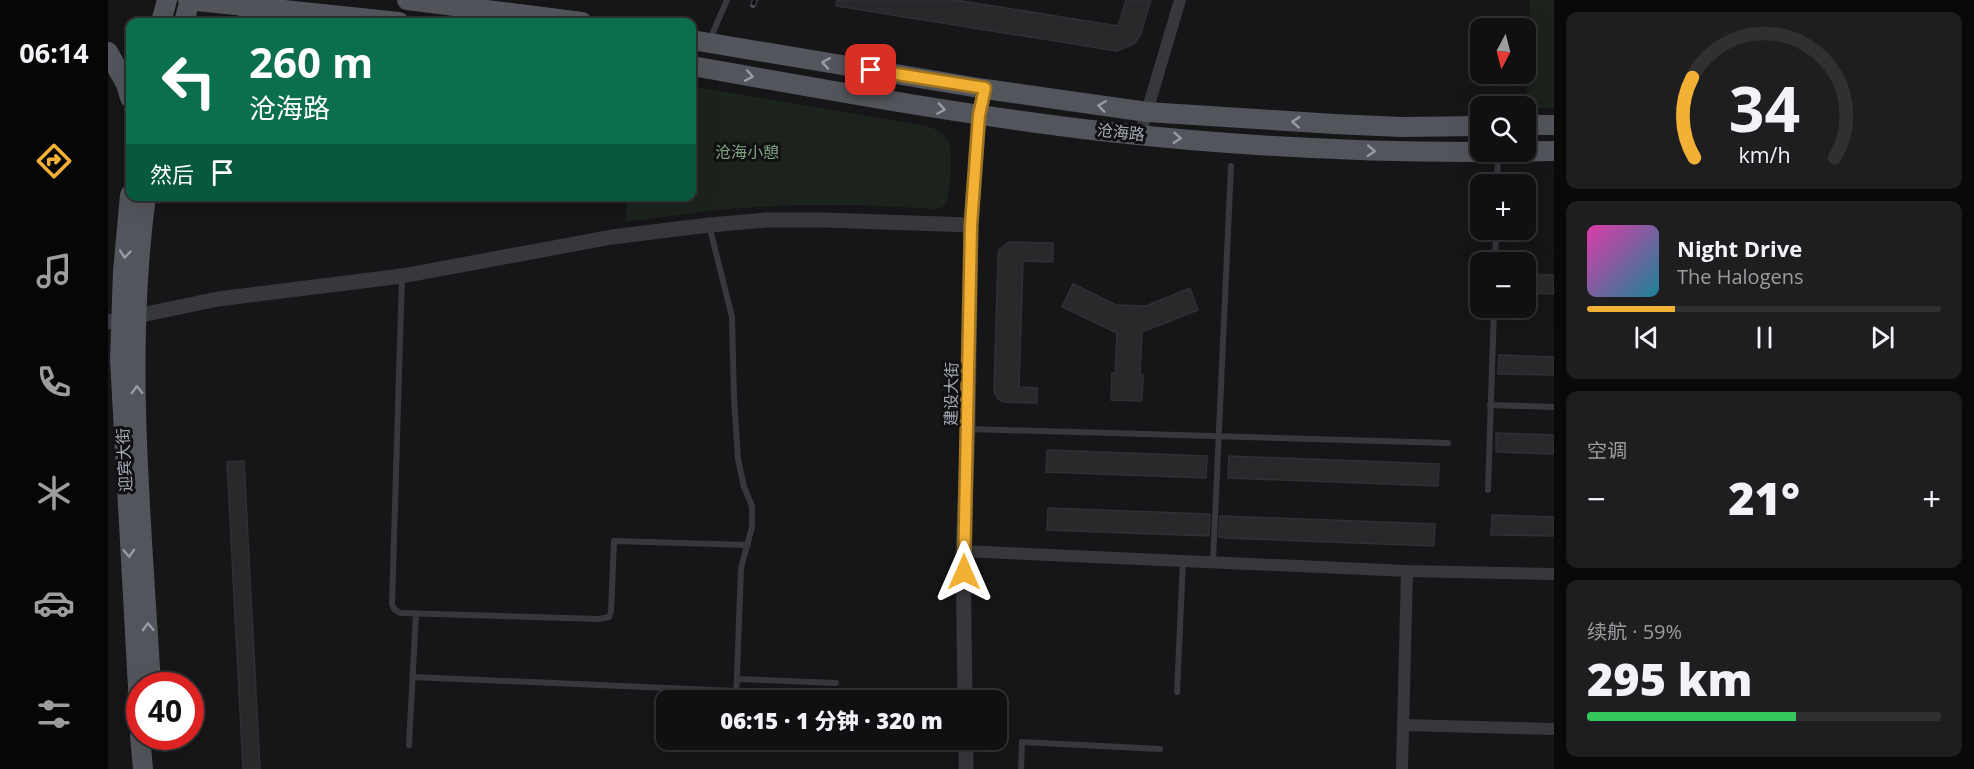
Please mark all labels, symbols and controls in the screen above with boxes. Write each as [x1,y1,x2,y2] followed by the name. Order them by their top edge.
[1470,18,1536,84] north arrow
[1470,18,1536,318] map controls
[249,33,373,90] text: 260 m
[19,34,89,71] text: 06:14
[150,42,228,120] icon: left
[845,44,896,95] pin
[854,53,887,86] icon: arrive
[822,57,832,70] one-way arrow
[1728,65,1800,150] text: 34
[744,70,754,82] one-way arrow
[249,89,330,126] text: 沧海路
[1470,96,1536,162] button: search
[1097,101,1106,113] one-way arrow
[937,102,946,114] one-way arrow
[1292,116,1301,129] one-way arrow
[1096,119,1146,145] street label: 沧海路
[1172,131,1181,144] one-way arrow
[33,140,75,182] icon: directions
[1738,140,1790,169] text: km/h
[715,141,779,163] park label: 沧海小憩
[1367,145,1376,158] one-way arrow
[206,156,239,189] icon: arrive
[150,159,194,189] text: 然后
[1470,174,1536,240] button: +
[1677,233,1802,263] text: Night Drive
[119,249,132,258] one-way arrow
[33,250,75,292] icon: music
[1470,252,1536,318] button: −
[1677,263,1804,290] text: The Halogens
[1630,321,1663,354] icon: previous
[1748,321,1781,354] icon: pause
[1866,321,1899,354] icon: next
[33,361,75,403] icon: phone
[939,362,963,426] street label: 建设大街
[130,386,143,395] one-way arrow
[111,427,137,493] street label: 迎宾大街
[1587,437,1627,464] text: 空调
[1728,467,1800,528] text: 21°
[33,472,75,514] icon: climate
[1587,476,1606,521] text: −
[1922,476,1941,521] text: +
[932,540,996,604] position arrow
[122,549,135,558] one-way arrow
[33,582,75,624] icon: car
[1587,618,1682,645] text: 续航 · 59%
[141,623,154,632] one-way arrow
[1587,648,1752,709] text: 295 km
[126,672,204,750] speed limit sign: 40
[33,693,75,735] icon: filters
[720,705,943,735] text: 06:15 · 1 分钟 · 320 m

